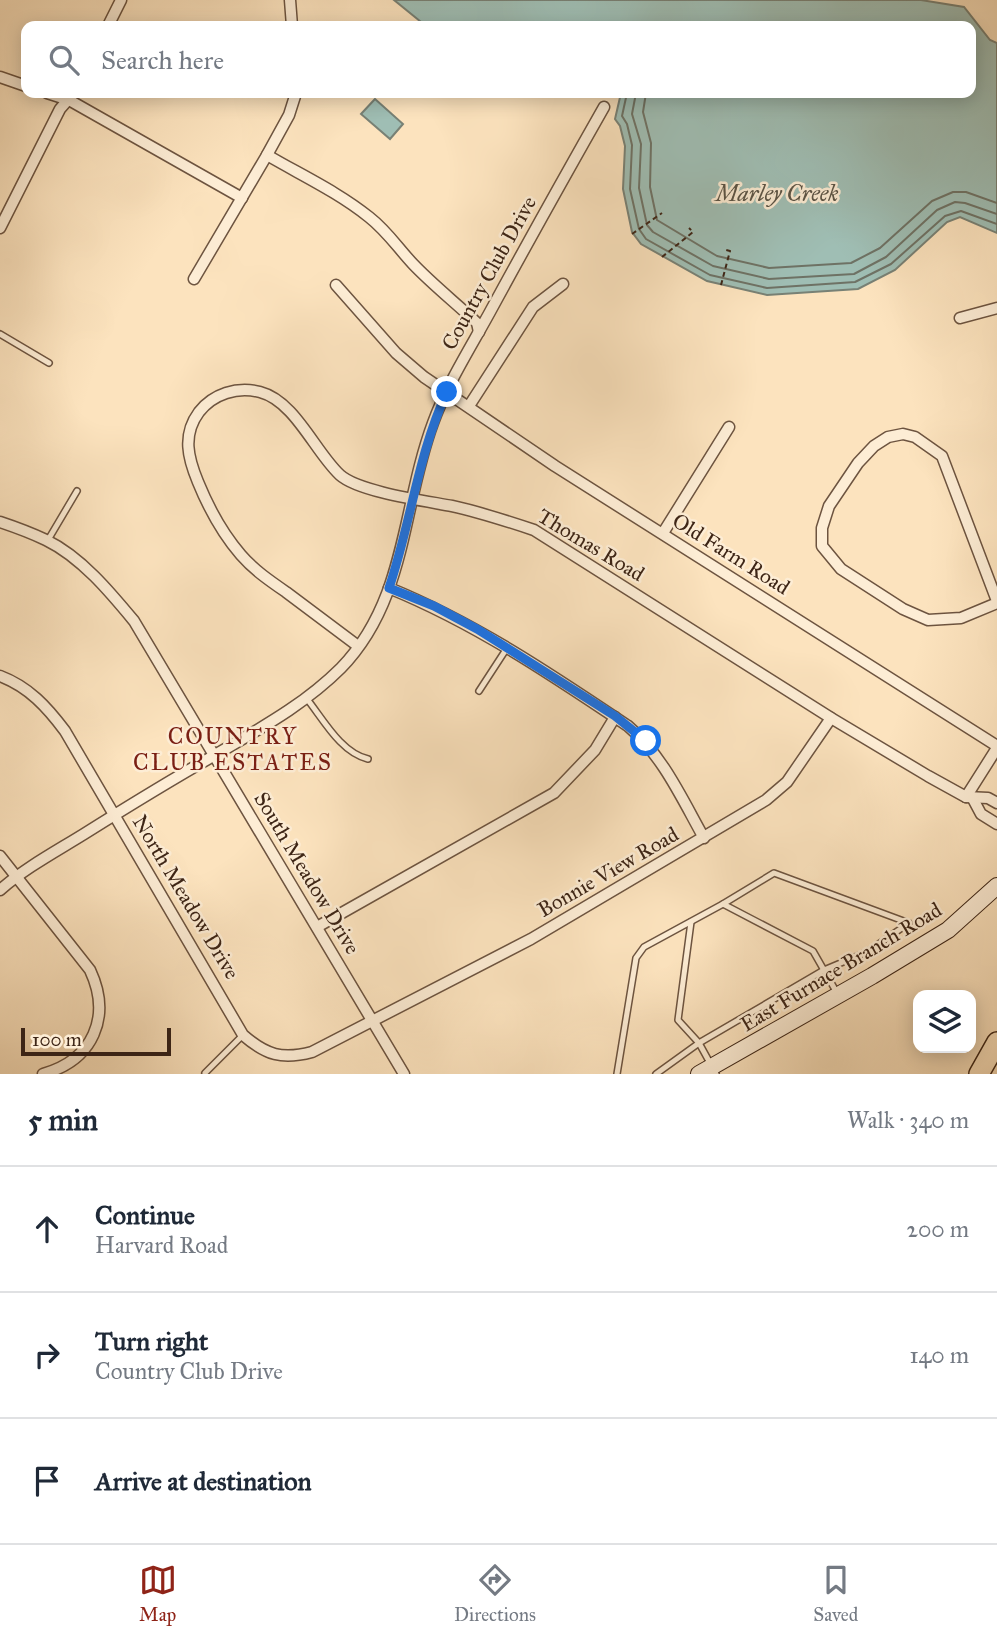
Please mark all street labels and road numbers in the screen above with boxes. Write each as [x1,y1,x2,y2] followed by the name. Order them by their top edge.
[436,191,542,354] street label: Country Club Drive
[533,503,650,587] street label: Thomas Road
[667,508,795,601] street label: Old Farm Road
[248,787,366,959] street label: South Meadow Drive
[127,810,245,984] street label: North Meadow Drive
[533,821,683,923] street label: Bonnie View Road
[736,896,947,1037] street label: East Furnace Branch Road

